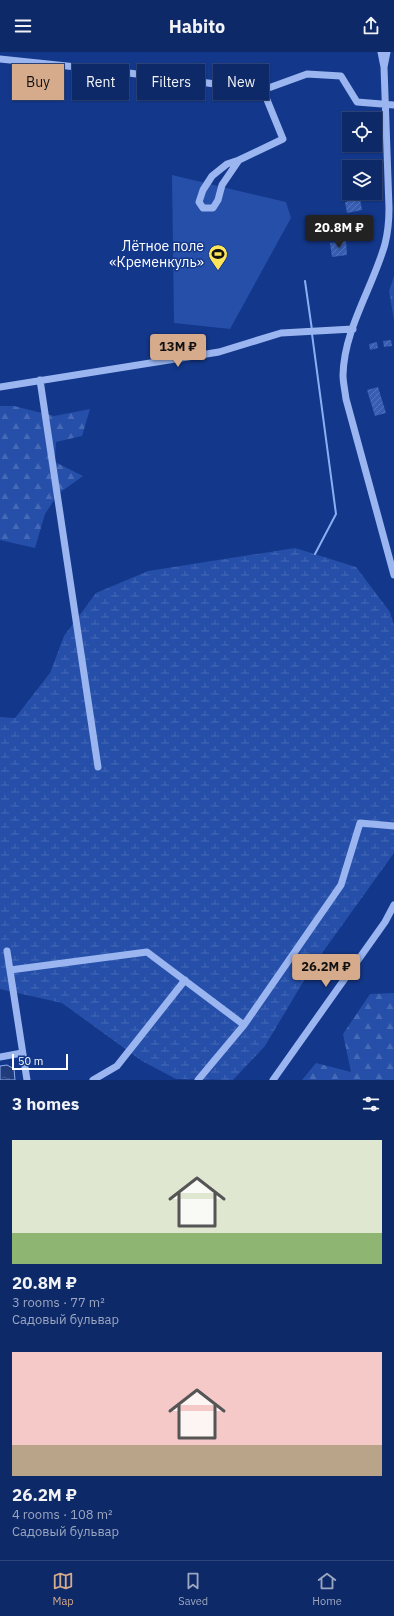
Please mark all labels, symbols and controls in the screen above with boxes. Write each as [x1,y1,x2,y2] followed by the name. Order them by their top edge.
[12,15,34,37] icon: menu
[169,15,225,38] text: Habito
[360,15,382,37] icon: share
[12,64,64,100] chip: Buy
[72,64,129,100] chip: Rent
[137,64,205,100] chip: Filters
[213,64,269,100] chip: New
[342,112,382,200] map controls
[342,112,382,152] button: locate
[342,160,382,200] button: layers
[302,215,376,249] pin: 20.8M ₽
[314,219,364,236] text: 20.8M ₽
[109,237,204,271] place label: Лётное поле «Кременкуль»
[207,243,229,271] sports icon: Лётное поле «Кременкуль»
[150,334,206,368] pin: 13M ₽
[159,338,197,355] text: 13M ₽
[289,954,363,988] pin: 26.2M ₽
[301,958,351,975] text: 26.2M ₽
[12,1052,68,1071] scale bar
[18,1054,43,1068] text: 50 m
[12,1093,79,1115] text: 3 homes
[360,1093,382,1115] icon: filters
[161,1166,233,1238] icon: home
[12,1272,77,1294] text: 20.8M ₽
[12,1294,105,1311] text: 3 rooms · 77 m²
[12,1311,119,1328] text: Садовый бульвар
[161,1378,233,1450] icon: home
[12,1484,77,1506] text: 26.2M ₽
[12,1506,113,1523] text: 4 rooms · 108 m²
[12,1523,119,1540] text: Садовый бульвар
[52,1570,74,1608] tab: Map
[178,1570,208,1608] tab: Saved
[312,1570,342,1608] tab: Home

